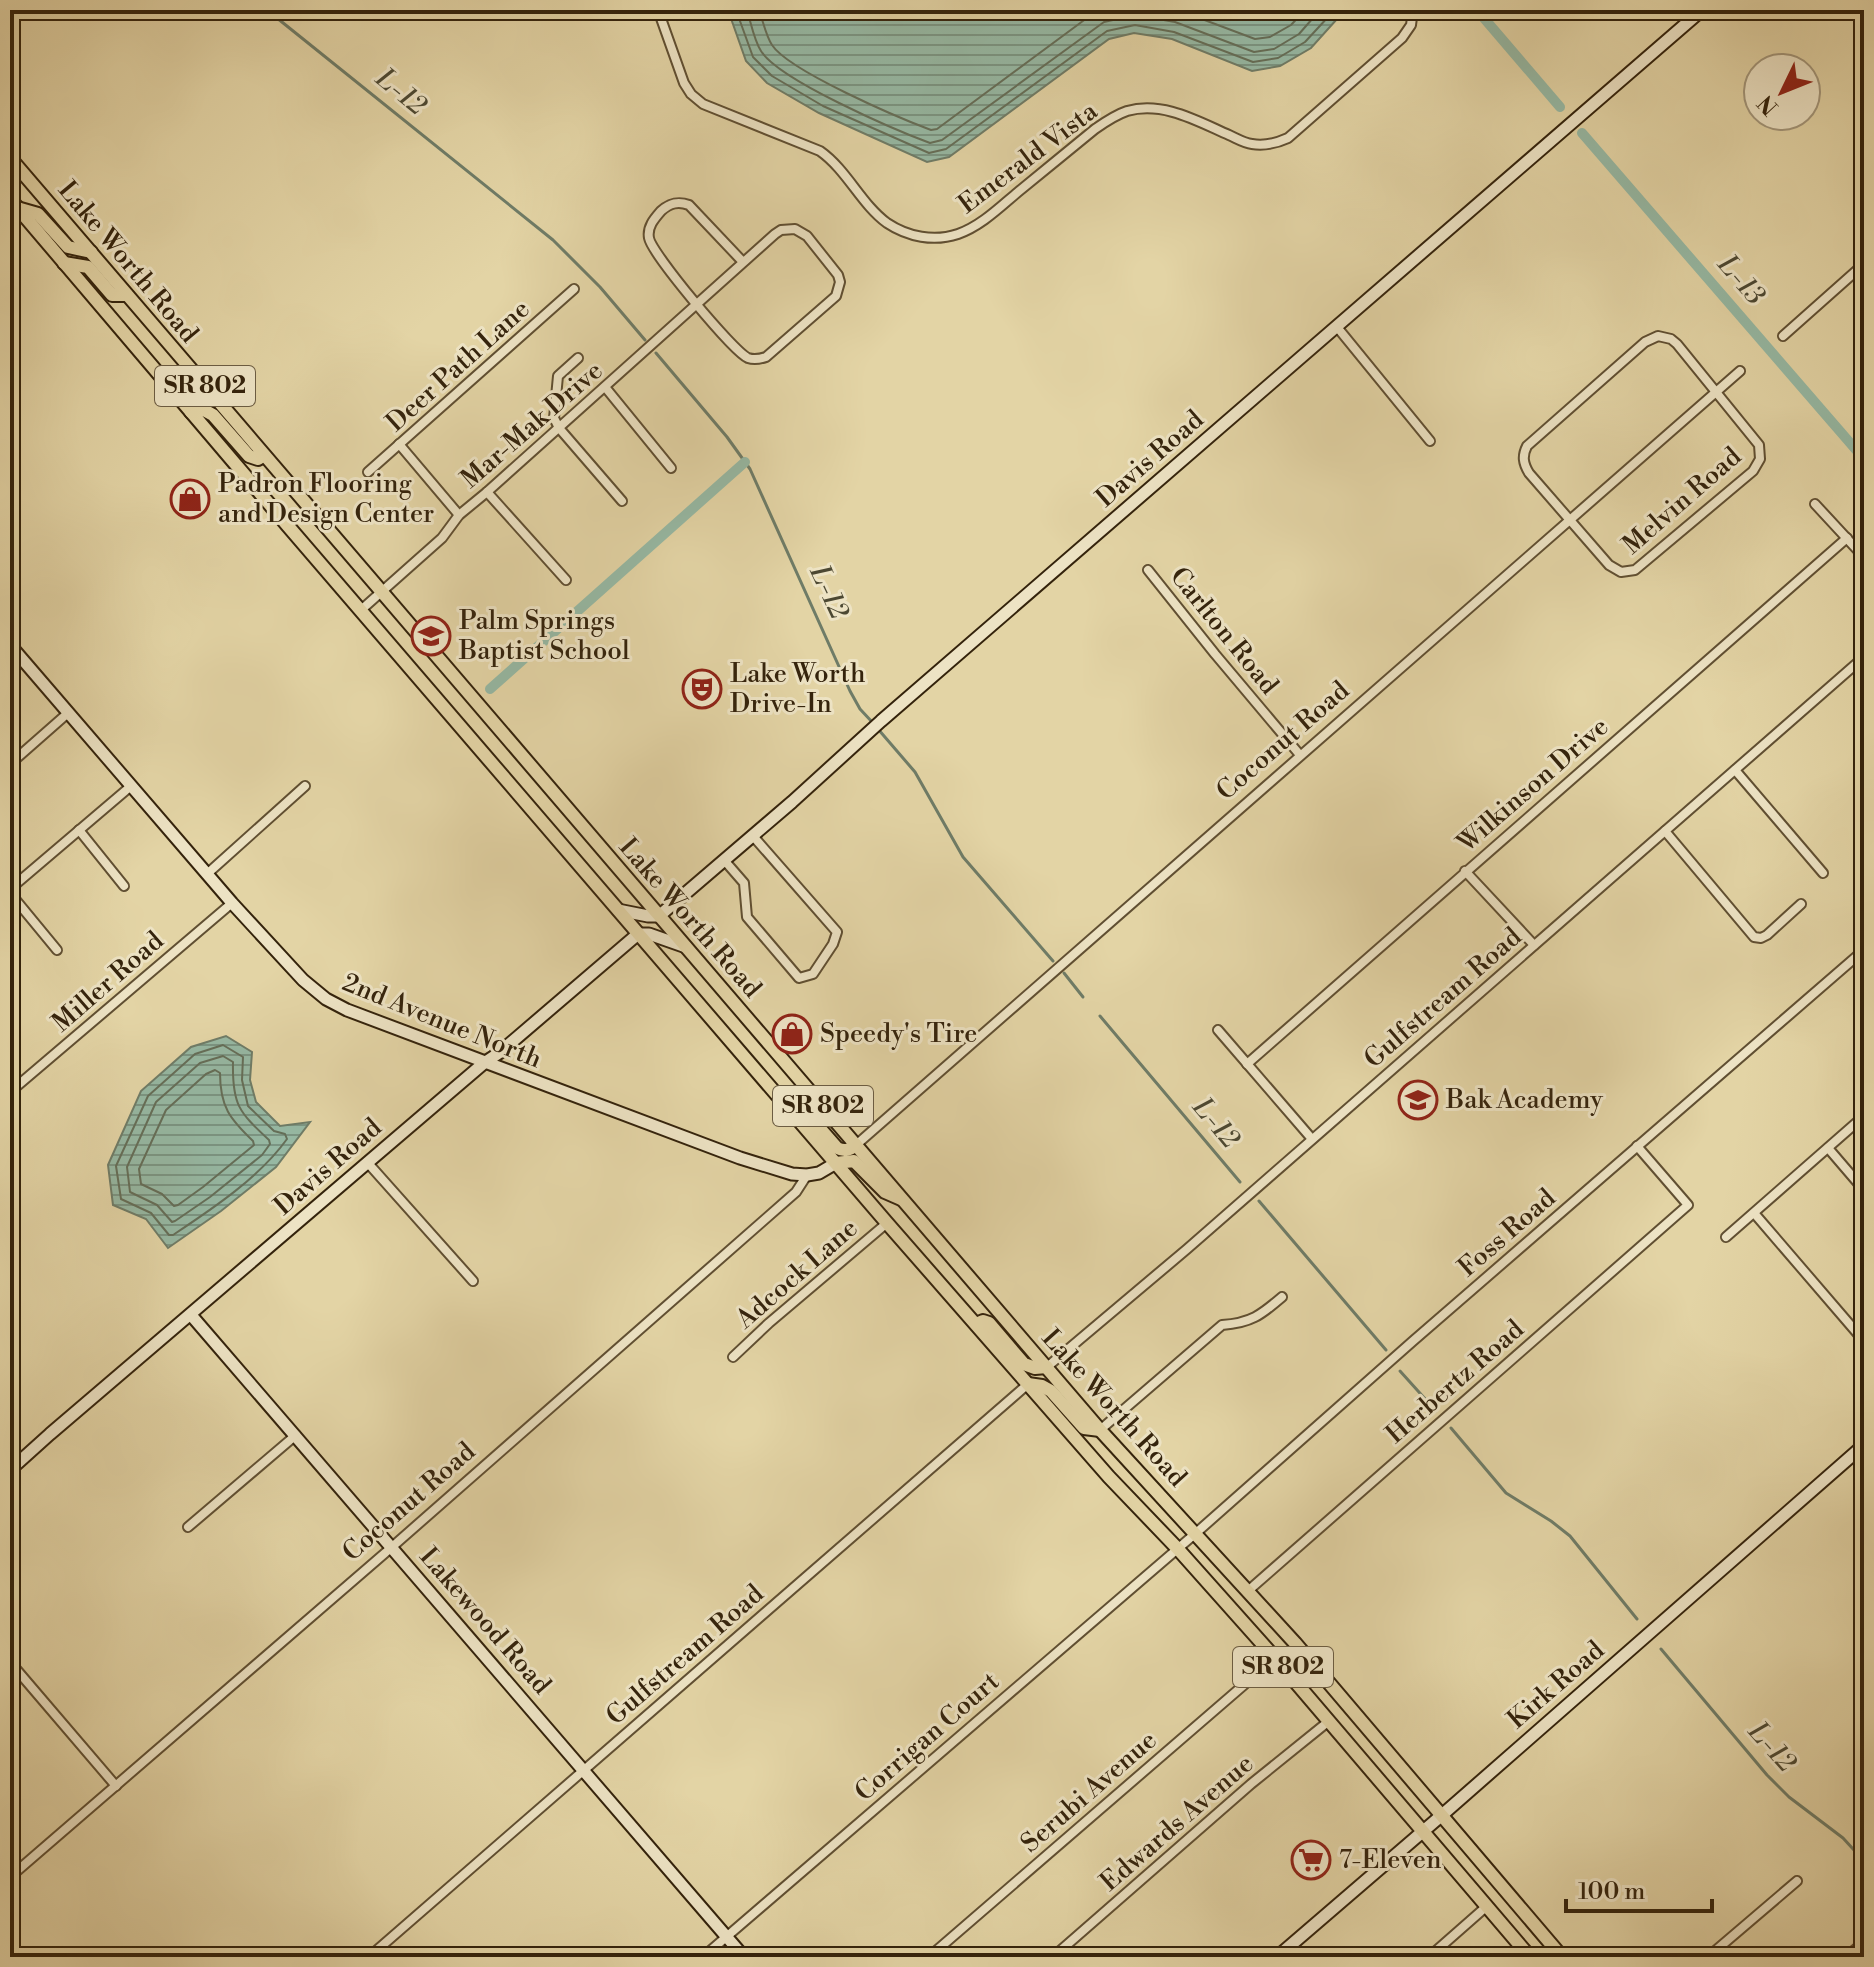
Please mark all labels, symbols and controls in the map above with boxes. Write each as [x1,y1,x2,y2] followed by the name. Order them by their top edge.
[1742,52,1822,132] north arrow
[368,61,434,123] water label: L-12
[1752,89,1784,120] text: N
[952,95,1105,221] street label: Emerald Vista
[51,175,205,350] street label: Lake Worth Road
[1709,247,1772,313] water label: L-13
[380,293,536,439] street label: Deer Path Lane
[455,355,609,495] street label: Mar-Mak Drive
[155,366,255,406] road number: SR 802
[1090,404,1210,514] street label: Davis Road
[1616,441,1748,561] street label: Melvin Road
[218,468,434,530] place label: Padron Flooring and Design Center
[169,478,211,520] shop icon: Padron Flooring and Design Center
[801,559,857,625] water label: L-12
[1163,561,1285,701] street label: Carlton Road
[458,605,630,667] place label: Palm Springs Baptist School
[410,615,452,657] school or university icon: Palm Springs Baptist School
[730,658,866,720] place label: Lake Worth Drive-In
[681,668,723,710] theatre icon: Lake Worth Drive-In
[1210,675,1356,807] street label: Coconut Road
[1450,711,1615,860] street label: Wilkinson Drive
[612,832,768,1005] street label: Lake Worth Road
[1358,921,1528,1075] street label: Gulfstream Road
[46,925,170,1039] street label: Miller Road
[338,966,546,1076] street label: 2nd Avenue North
[771,1013,813,1055] shop icon: Speedy's Tire
[820,1018,977,1050] place label: Speedy's Tire
[1397,1079,1439,1121] school or university icon: Bak Academy
[1445,1084,1603,1116] place label: Bak Academy
[773,1086,873,1126] road number: SR 802
[1184,1090,1248,1156] water label: L-12
[268,1112,388,1222] street label: Davis Road
[1452,1182,1562,1284] street label: Foss Road
[729,1212,864,1336] street label: Adcock Lane
[1380,1313,1531,1451] street label: Herbertz Road
[1035,1323,1193,1494] street label: Lake Worth Road
[336,1436,482,1568] street label: Coconut Road
[413,1541,558,1701] street label: Lakewood Road
[600,1578,770,1732] street label: Gulfstream Road
[1501,1634,1611,1736] street label: Kirk Road
[1233,1647,1333,1687] road number: SR 802
[848,1666,1006,1808] street label: Corrigan Court
[1740,1714,1804,1780] water label: L-12
[1015,1724,1163,1860] street label: Serubi Avenue
[1094,1748,1260,1898] street label: Edwards Avenue
[1290,1839,1332,1881] supermarket icon: 7-Eleven
[1339,1844,1441,1876] place label: 7-Eleven
[1566,1863,1712,1913] scale bar
[1578,1877,1645,1907] text: 100 m

